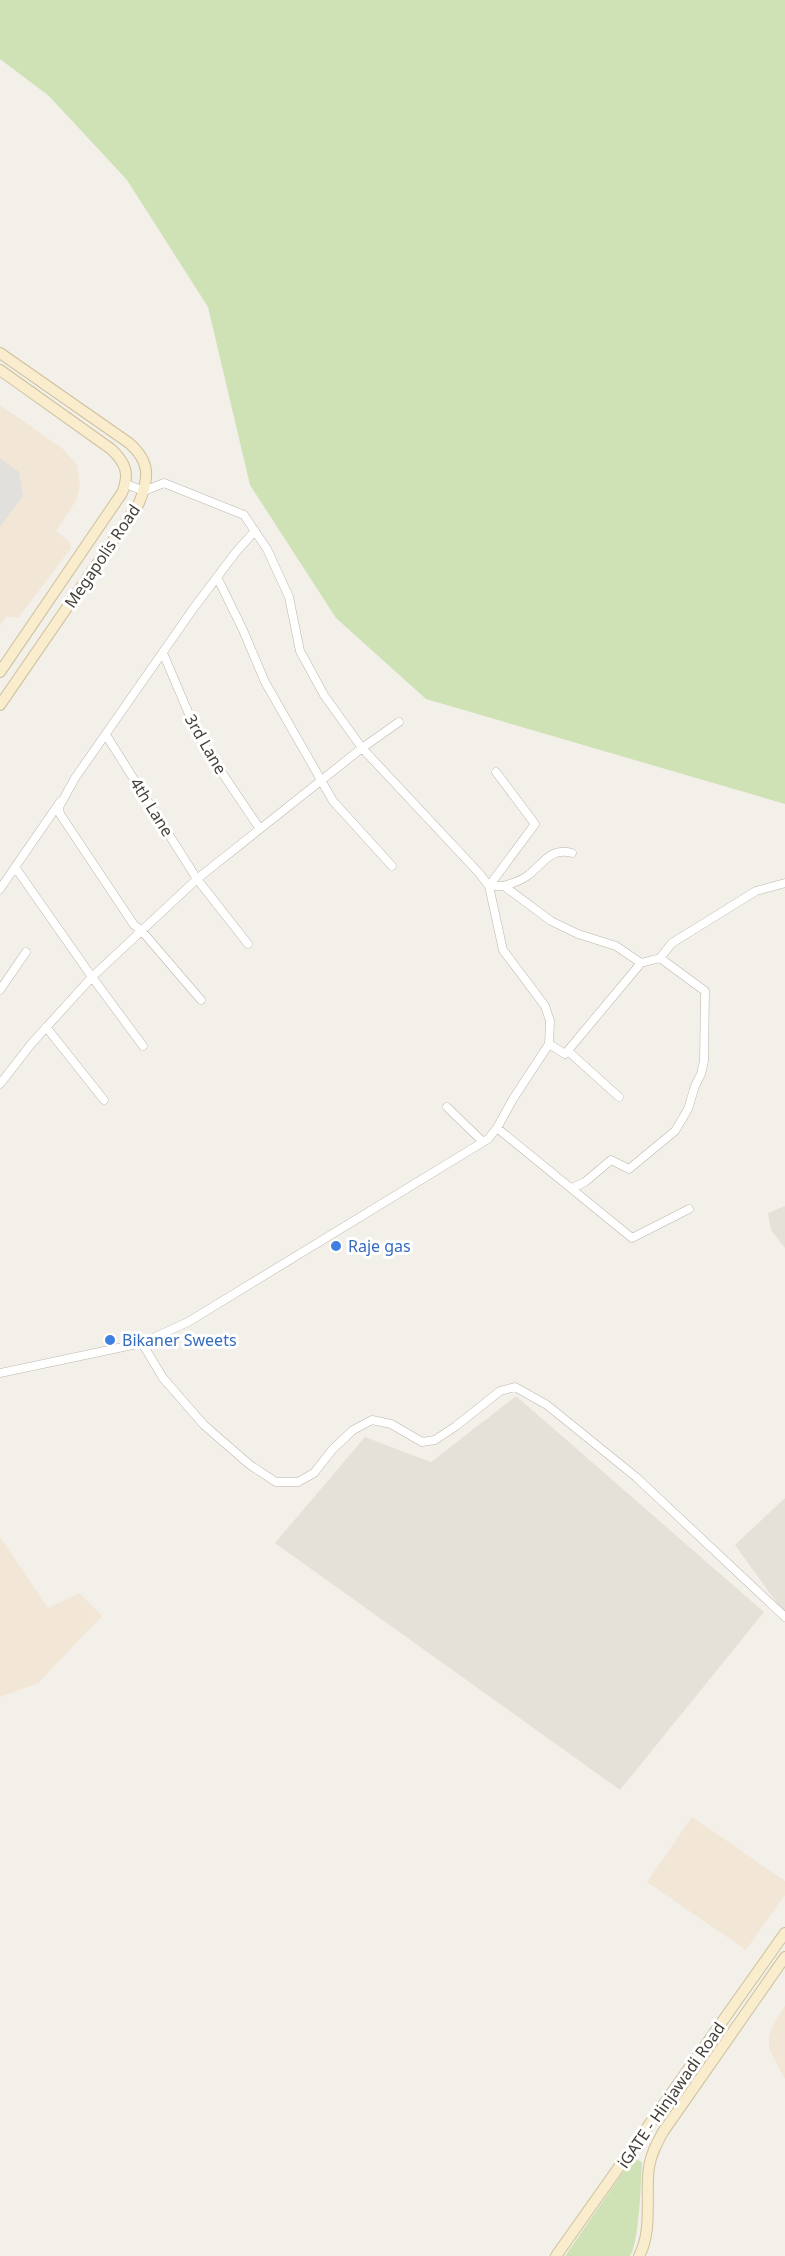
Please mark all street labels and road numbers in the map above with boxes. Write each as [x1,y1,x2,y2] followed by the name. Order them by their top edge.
[59,500,145,612] street label: Megapolis Road
[180,710,232,778] street label: 3rd Lane
[125,774,179,840] street label: 4th Lane
[612,2018,730,2172] street label: iGATE - Hinjawadi Road

